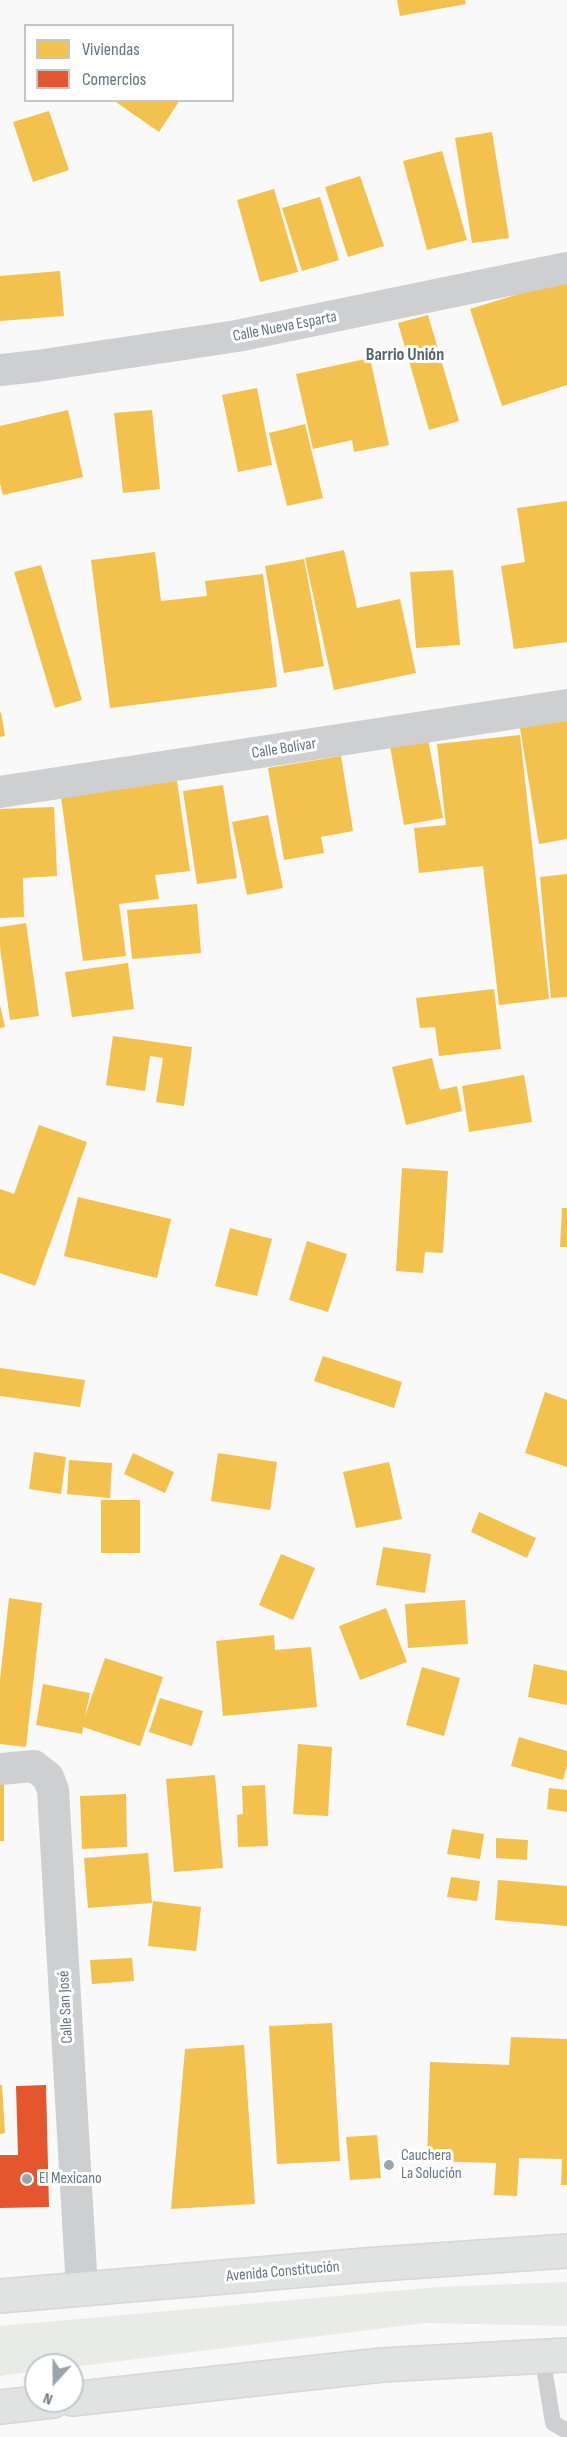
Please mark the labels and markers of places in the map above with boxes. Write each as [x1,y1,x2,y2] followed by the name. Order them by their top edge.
[401,2146,462,2184] place label: Cauchera La Solución
[382,2158,396,2172] marker: Cauchera La Solución
[39,2169,102,2189] place label: El Mexicano
[20,2172,34,2186] marker: El Mexicano

